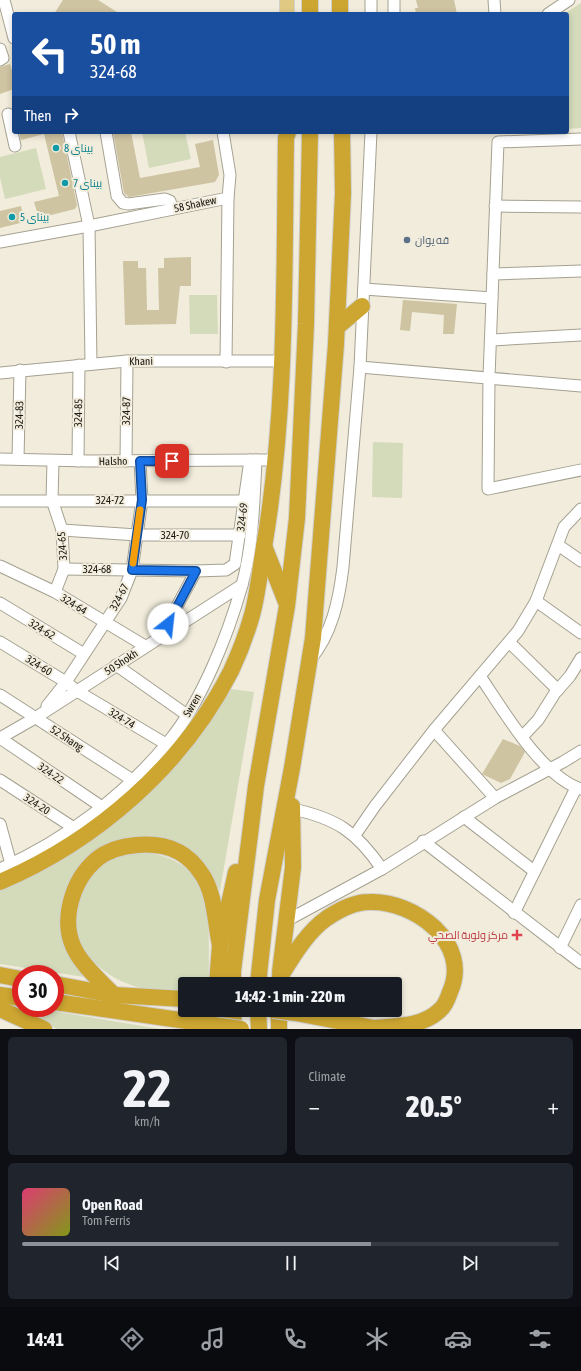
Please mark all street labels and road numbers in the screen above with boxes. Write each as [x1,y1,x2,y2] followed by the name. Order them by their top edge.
[173,194,218,214] street label: 58 Shakew
[129,355,153,367] street label: Khani
[120,397,132,425] street label: 324-87
[72,399,84,427] street label: 324-85
[13,401,25,429] street label: 324-83
[98,455,128,467] street label: Halsho
[96,494,124,506] street label: 324-72
[234,502,250,532] street label: 324-69
[161,529,189,541] street label: 324-70
[55,531,69,561] street label: 324-65
[83,563,111,575] street label: 324-68
[107,582,131,612] street label: 324-67
[59,591,89,617] street label: 324-64
[27,616,57,642] street label: 324-62
[102,647,140,677] street label: 50 Shokh
[24,652,54,678] street label: 324-60
[181,691,203,719] street label: Swren
[107,705,137,731] street label: 324-74
[48,723,86,753] street label: 52 Shang
[36,760,66,786] street label: 324-22
[22,791,52,817] street label: 324-20

